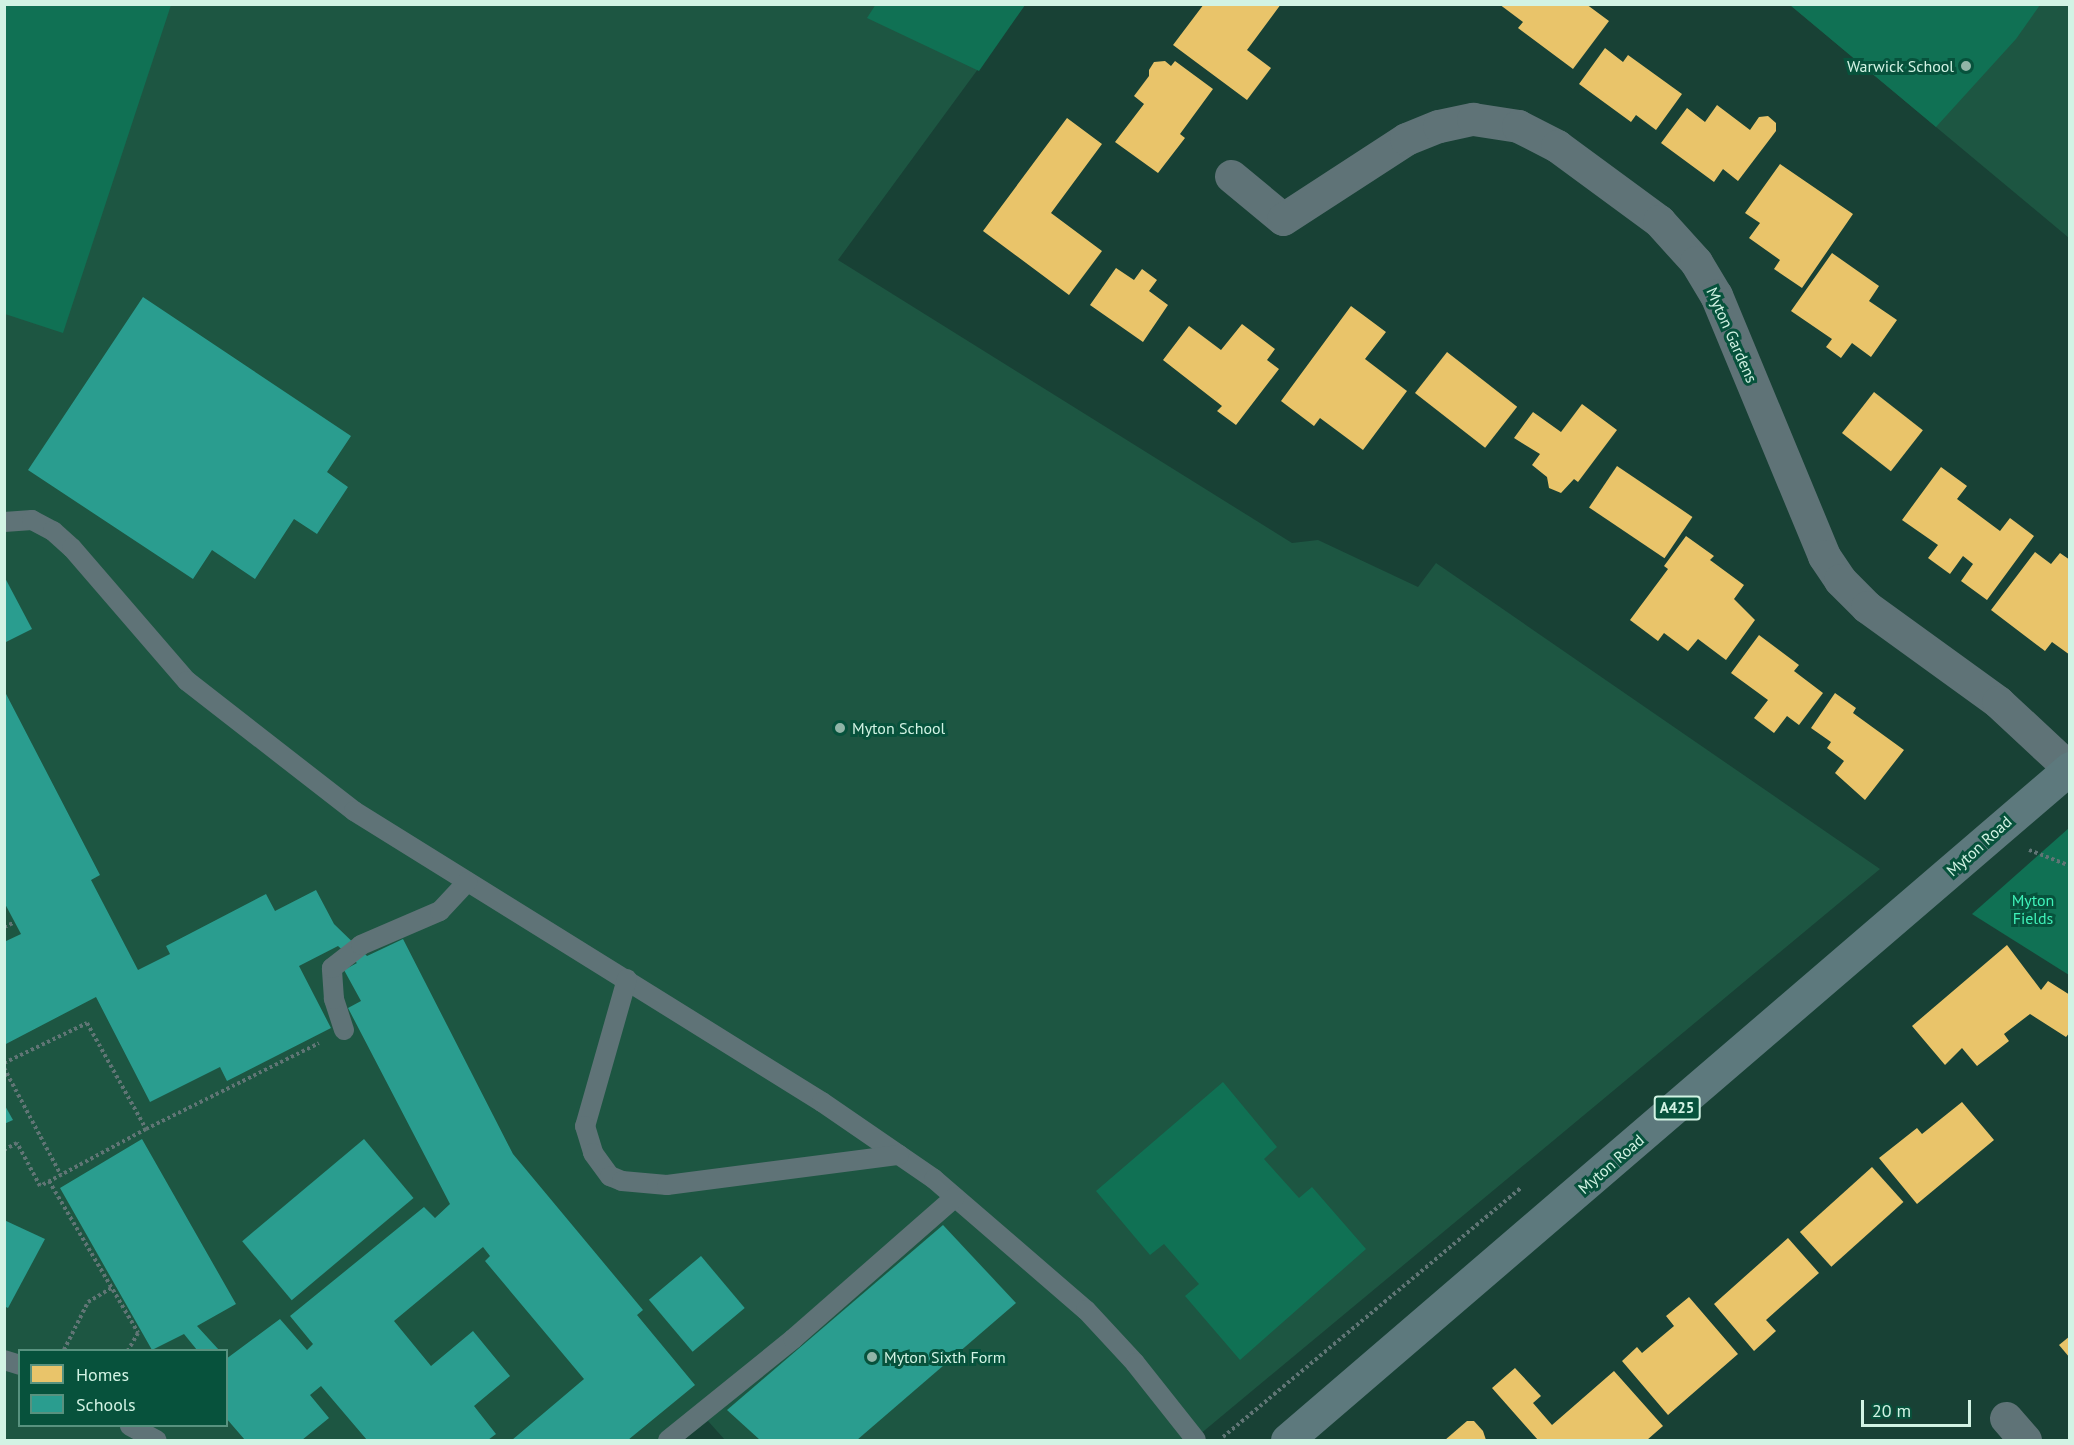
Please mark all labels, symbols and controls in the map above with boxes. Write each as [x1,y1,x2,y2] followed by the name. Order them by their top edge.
[1847,56,1954,76] place label: Warwick School
[1959,59,1973,73] marker: Warwick School
[1702,284,1762,386] street label: Myton Gardens
[852,718,945,738] place label: Myton School
[833,721,847,735] marker: Myton School
[1943,812,2015,880] street label: Myton Road
[2012,890,2054,928] park label: Myton Fields
[1653,1096,1701,1120] road number: A425
[1574,1130,1648,1198] street label: Myton Road
[884,1347,1006,1367] place label: Myton Sixth Form
[18,1349,228,1427] legend
[865,1350,879,1364] marker: Myton Sixth Form
[76,1363,129,1386] text: Homes
[1864,1388,1974,1426] scale bar
[76,1393,136,1416] text: Schools
[1872,1399,1911,1422] text: 20 m

